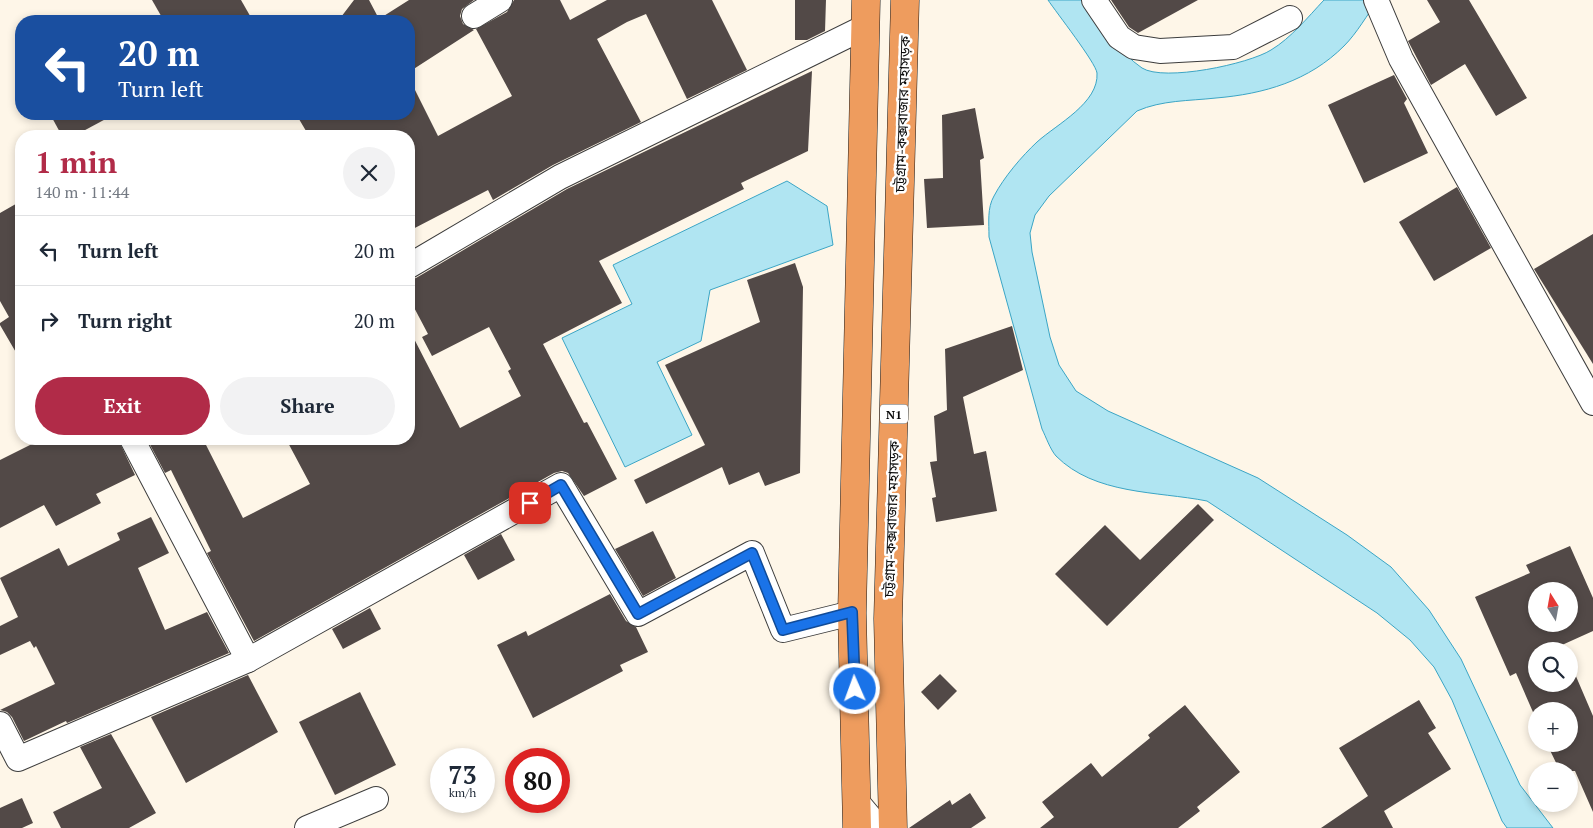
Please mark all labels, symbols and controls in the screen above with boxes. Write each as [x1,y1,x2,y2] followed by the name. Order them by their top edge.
[118,30,199,76] text: 20 m
[35,35,100,100] icon: left
[890,35,914,194] street label: চট্টগ্রাম-কক্সবাজার মহাসড়ক
[118,74,204,103] text: Turn left
[35,142,117,182] text: 1 min
[343,147,395,199] button: close
[35,181,129,203] text: 140 m · 11:44
[35,237,63,265] icon: left
[78,238,159,263] text: Turn left
[354,238,395,263] text: 20 m
[35,307,63,335] icon: right
[78,308,172,333] text: Turn right
[354,308,395,333] text: 20 m
[35,377,210,435] button: Exit
[220,377,395,435] button: Share
[880,404,908,424] road number: N1
[879,440,903,599] street label: চট্টগ্রাম-কক্সবাজার মহাসড়ক
[509,482,551,524] pin
[516,489,544,517] icon: arrive
[1528,582,1578,632] north arrow
[1528,582,1578,812] map controls
[1528,642,1578,692] button: search
[828,662,880,714] position arrow
[1528,702,1578,752] button: +
[505,748,570,813] speed limit sign: 80
[448,758,477,791] text: 73
[1528,762,1578,812] button: −
[449,785,476,800] text: km/h

